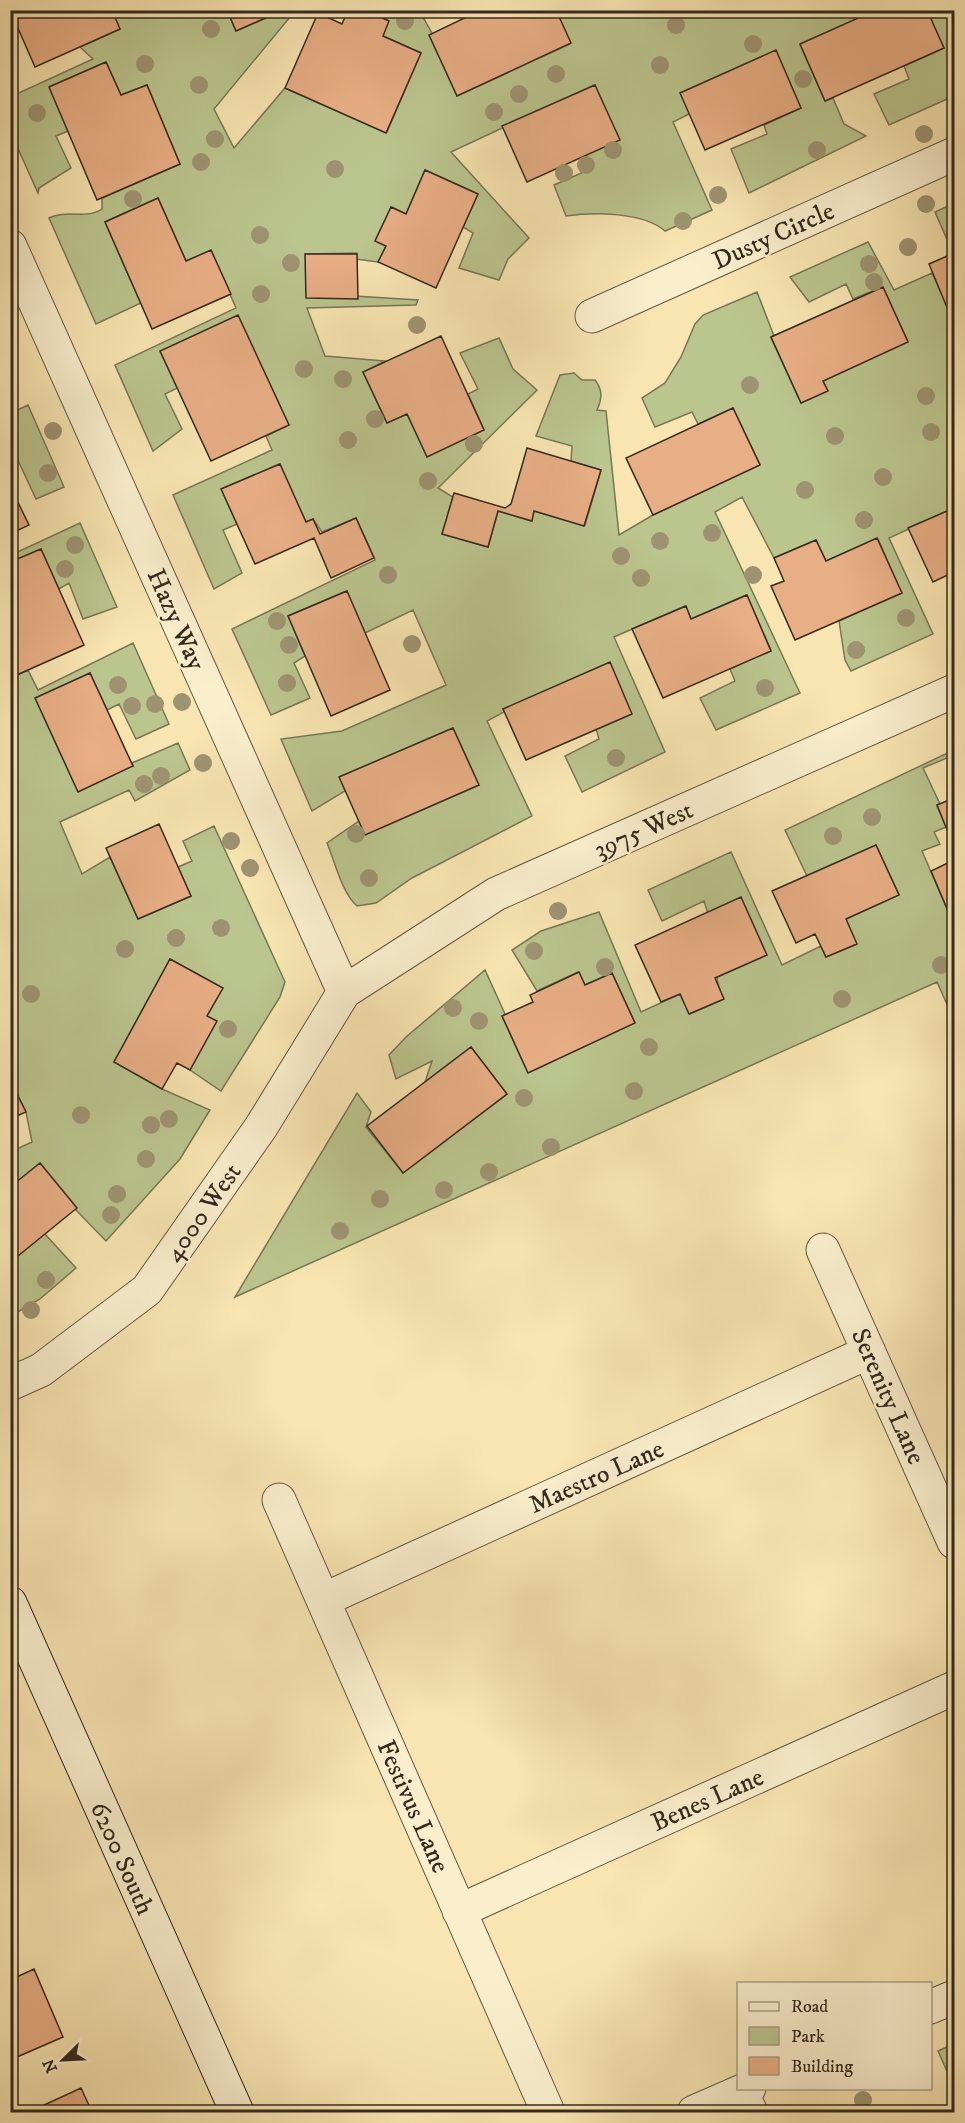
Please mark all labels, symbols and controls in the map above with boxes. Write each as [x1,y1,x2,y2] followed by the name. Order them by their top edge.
[708,195,840,278] street label: Dusty Circle
[139,564,213,676] street label: Hazy Way
[589,794,698,867] street label: 3975 West
[157,1157,249,1269] street label: 4000 West
[843,1324,932,1470] street label: Serenity Lane
[524,1433,669,1522] street label: Maestro Lane
[369,1735,457,1878] street label: Festivus Lane
[646,1761,769,1840] street label: Benes Lane
[82,1797,161,1921] street label: 6200 South
[737,1982,932,2090] legend
[791,1996,828,2018] text: Road
[791,2026,825,2048] text: Park
[33,2030,93,2090] north arrow
[38,2056,62,2076] text: N
[791,2056,853,2078] text: Building

